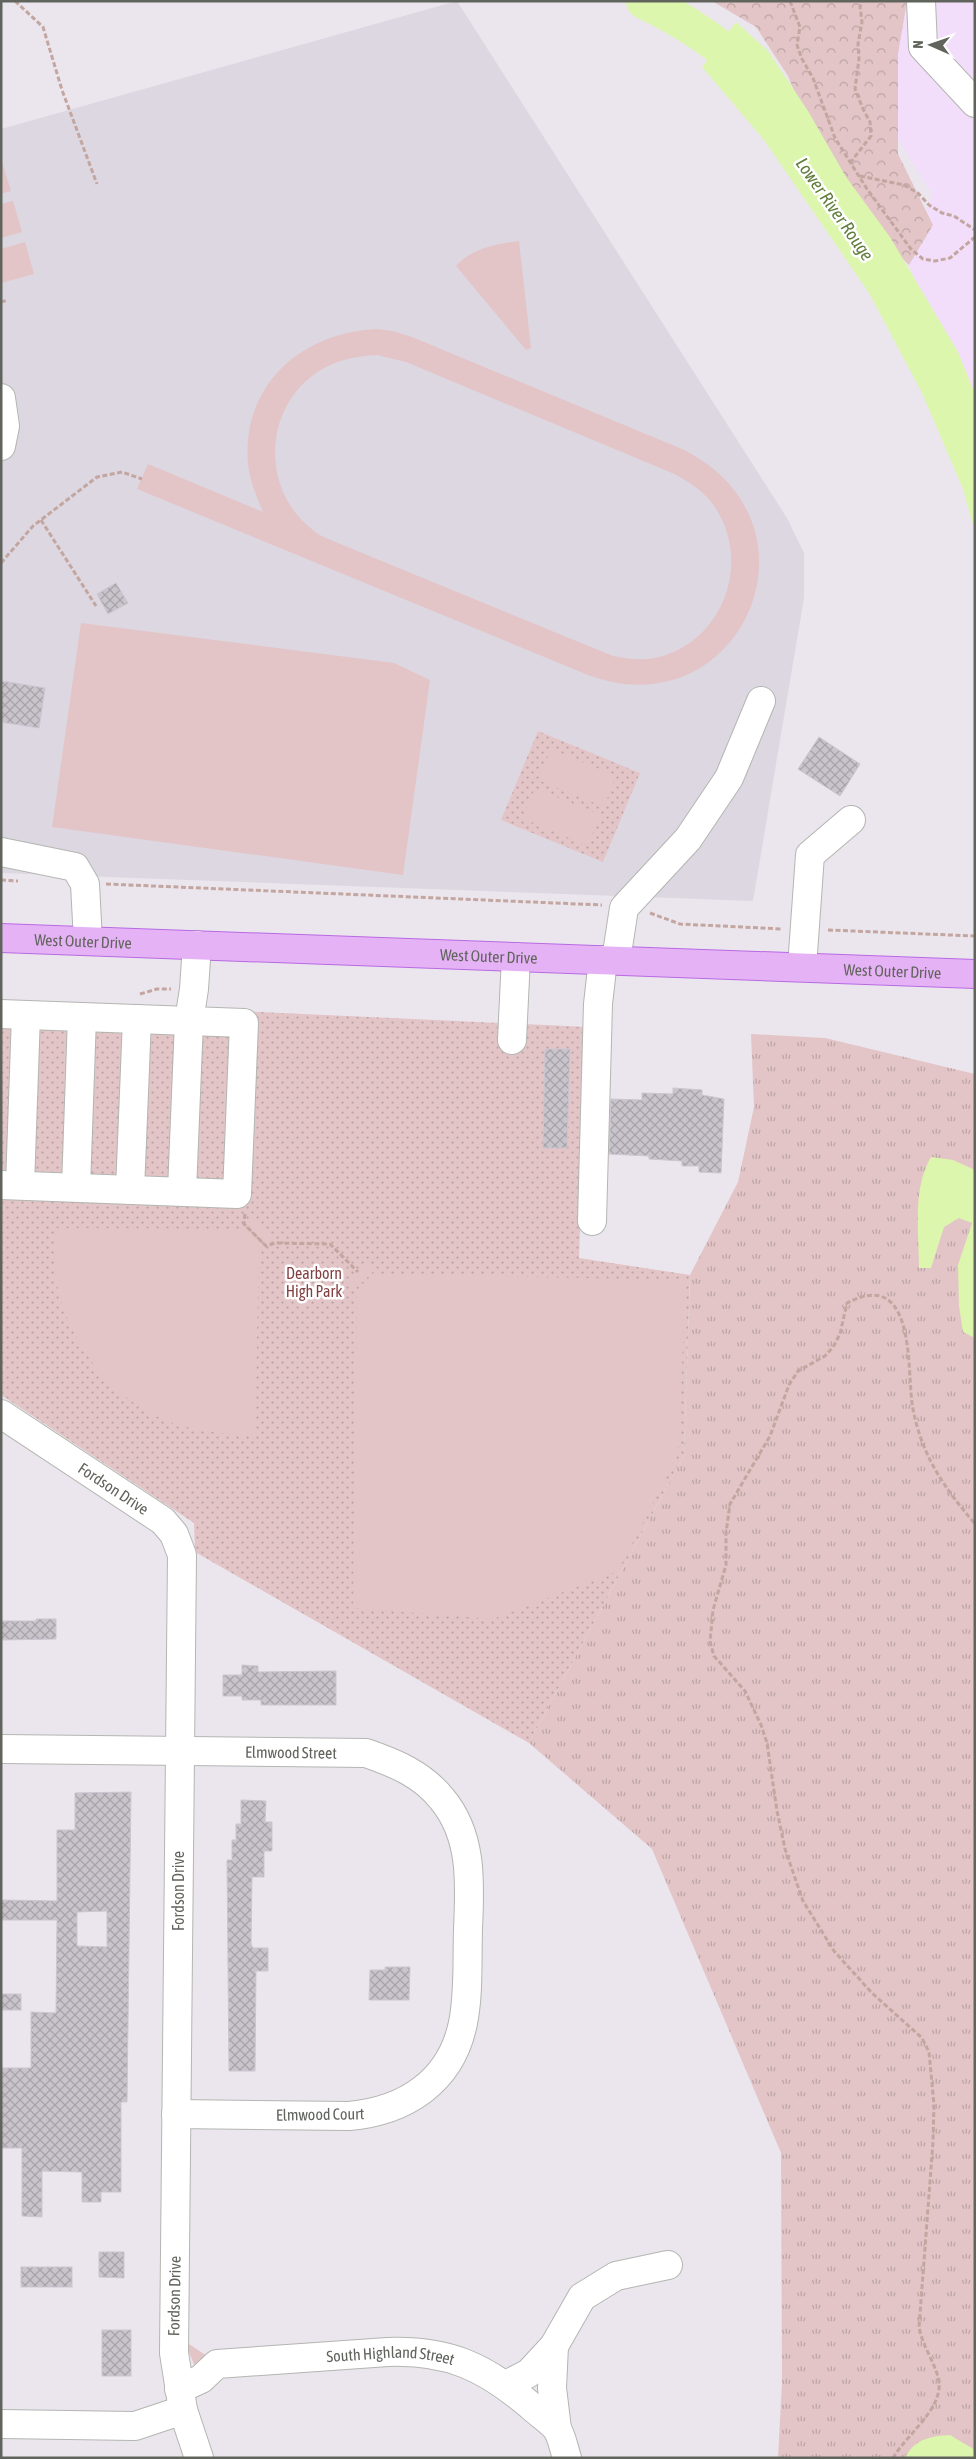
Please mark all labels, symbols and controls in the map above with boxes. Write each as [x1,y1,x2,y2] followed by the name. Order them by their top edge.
[906,20,956,70] north arrow
[910,40,926,49] text: N
[792,154,878,264] water label: Lower River Rouge
[34,930,132,952] street label: West Outer Drive
[440,945,538,967] street label: West Outer Drive
[843,960,942,982] street label: West Outer Drive
[286,1264,342,1301] park label: Dearborn High Park
[75,1459,152,1518] street label: Fordson Drive
[245,1743,337,1762] street label: Elmwood Street
[169,1851,187,1931] street label: Fordson Drive
[276,2104,365,2124] street label: Elmwood Court
[164,2256,184,2336] street label: Fordson Drive
[326,2343,457,2368] street label: South Highland Street

